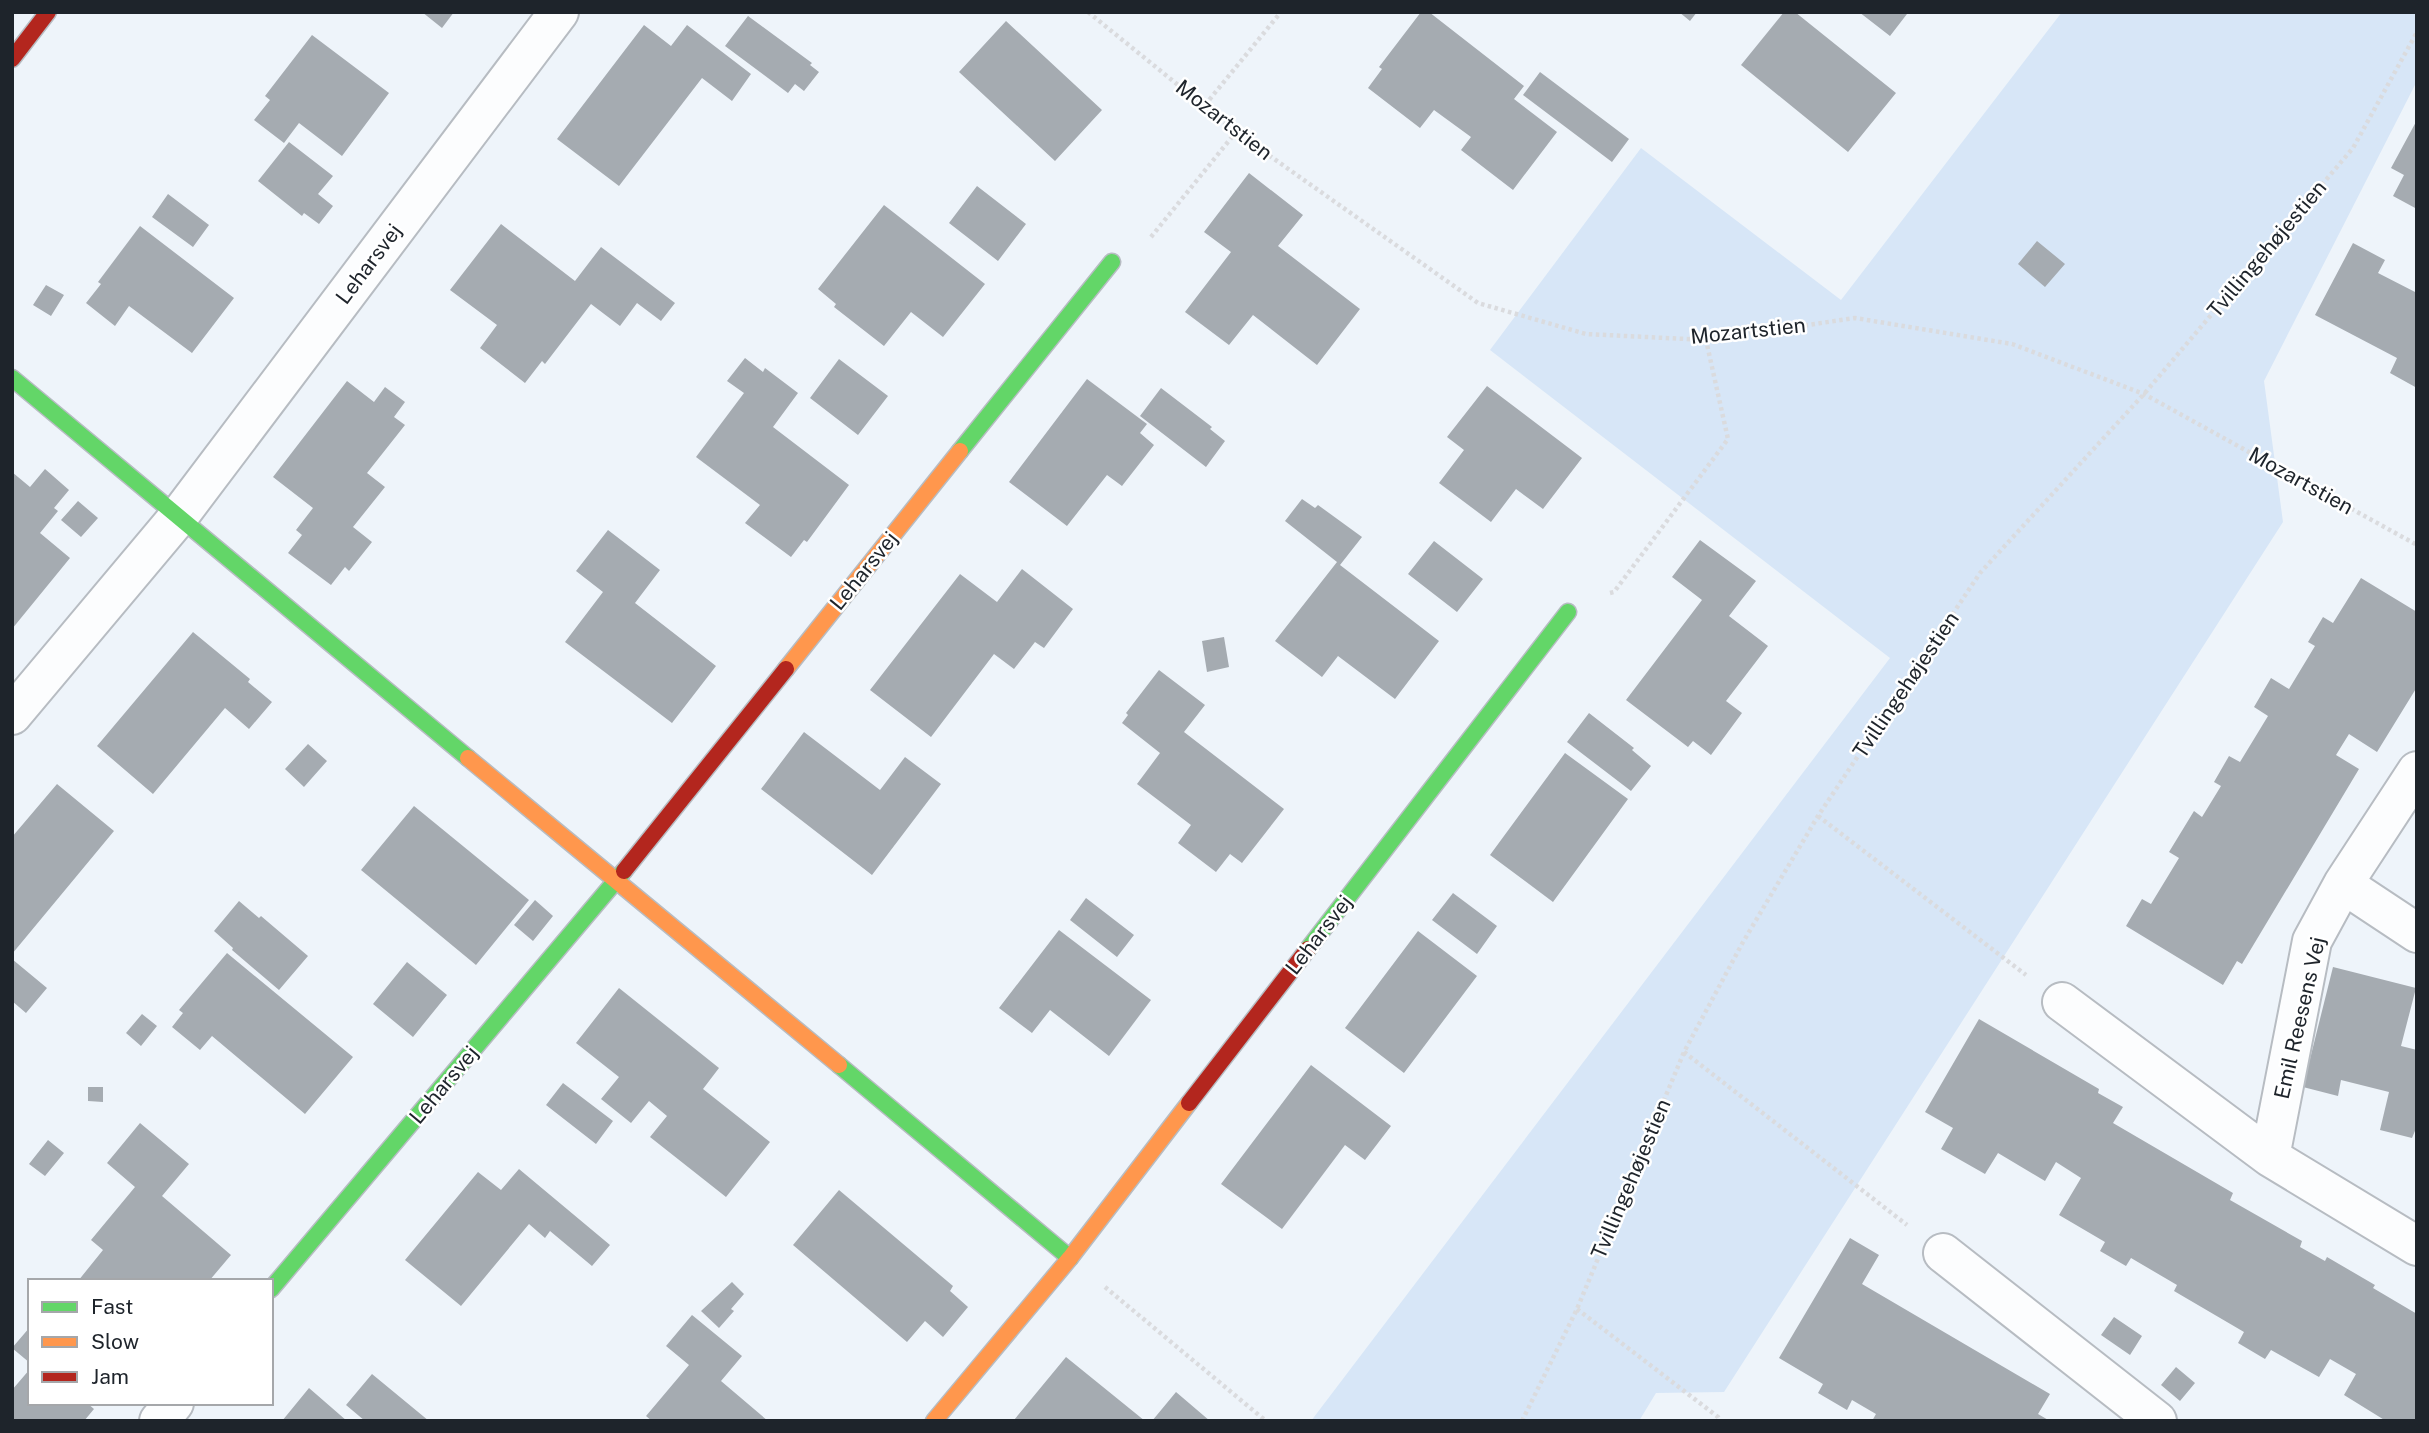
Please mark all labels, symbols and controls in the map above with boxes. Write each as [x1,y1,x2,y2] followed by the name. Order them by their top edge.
[1171,74,1278,165] street label: Mozartstien
[2202,175,2331,322] street label: Tvillingehøjestien
[330,219,407,309] street label: Leharsvej
[1689,312,1807,349] street label: Mozartstien
[2245,442,2358,520] street label: Mozartstien
[824,526,903,615] street label: Leharsvej
[1847,607,1964,763] street label: Tvillingehøjestien
[1280,890,1357,979] street label: Leharsvej
[2269,934,2330,1101] street label: Emil Reesens Vej
[404,1041,483,1129] street label: Leharsvej
[1586,1095,1676,1263] street label: Tvillingehøjestien
[28,1279,273,1405] legend
[91,1294,133,1319] text: Fast
[91,1329,139,1354] text: Slow
[91,1364,129,1389] text: Jam

